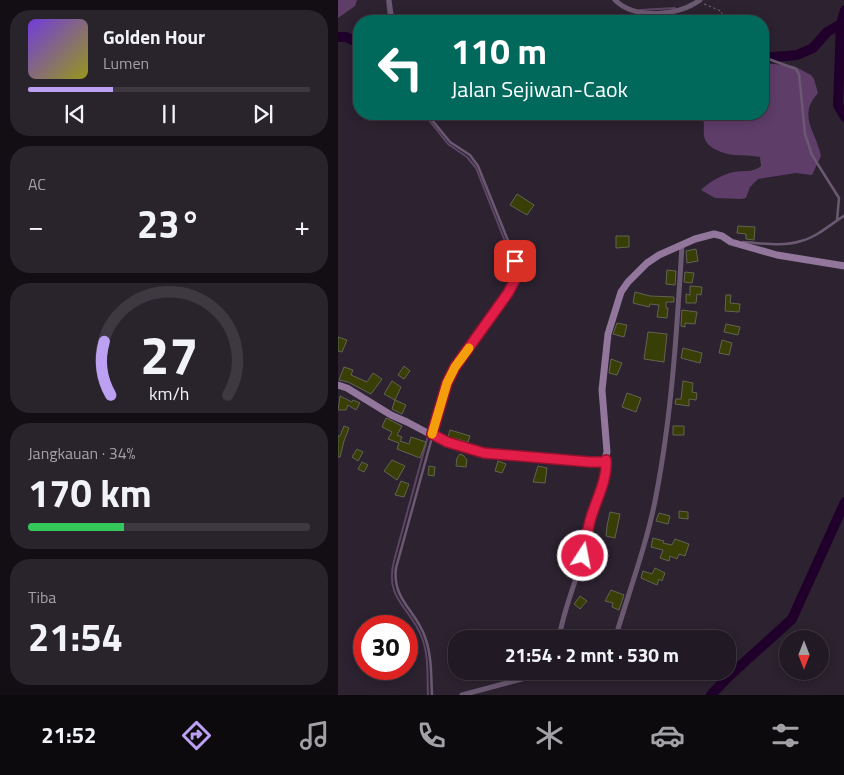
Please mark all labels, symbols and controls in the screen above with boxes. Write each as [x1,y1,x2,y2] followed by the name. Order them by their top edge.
[103,22,205,51] text: Golden Hour
[451,24,547,78] text: 110 m
[368,35,433,100] icon: left
[103,51,149,75] text: Lumen
[451,72,628,106] text: Jalan Sejiwan-Caok
[61,100,89,128] icon: previous
[155,100,183,128] icon: pause
[249,100,277,128] icon: next
[28,172,46,196] text: AC
[137,195,201,253] text: 23°
[28,204,44,247] text: −
[294,204,310,247] text: +
[494,240,536,282] pin
[501,247,529,275] icon: arrive
[140,315,198,394] text: 27
[149,380,189,407] text: km/h
[28,441,136,465] text: Jangkauan · 34%
[28,464,152,522] text: 170 km
[556,529,608,581] position arrow
[28,585,56,609] text: Tiba
[28,608,123,666] text: 21:54
[353,615,418,680] speed limit sign: 30
[779,630,829,680] north arrow
[779,630,829,680] map controls
[505,640,679,669] text: 21:54 · 2 mnt · 530 m
[41,718,96,752] text: 21:52
[179,718,214,753] icon: directions
[297,718,332,753] icon: music
[414,718,449,753] icon: phone
[532,718,567,753] icon: climate
[650,718,685,753] icon: car
[768,718,803,753] icon: filters

